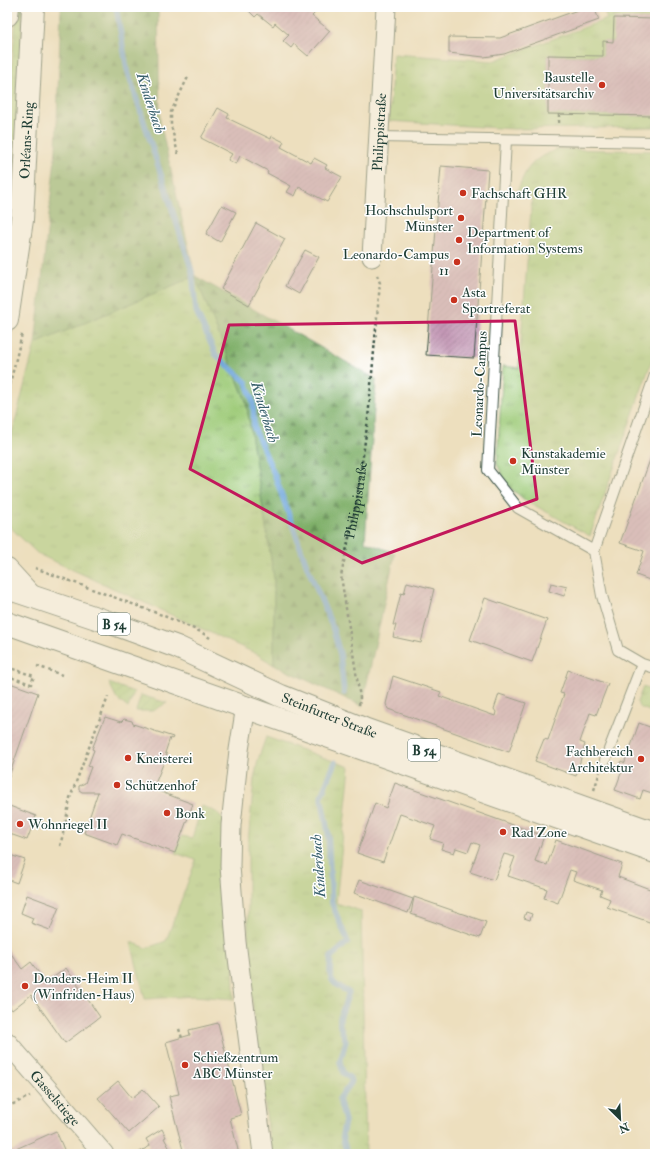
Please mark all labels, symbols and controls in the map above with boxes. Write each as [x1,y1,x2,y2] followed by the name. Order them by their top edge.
[131,69,169,137] water label: Kinderbach
[493,69,595,102] place label: Baustelle Universitätsarchiv
[597,80,607,90] marker: Baustelle Universitätsarchiv
[369,93,390,172] street label: Philippistraße
[16,100,37,179] street label: Orléans-Ring
[471,185,568,202] place label: Fachschaft GHR
[458,188,468,198] marker: Fachschaft GHR
[365,202,454,235] place label: Hochschulsport Münster
[456,213,466,223] marker: Hochschulsport Münster
[467,224,583,258] place label: Department of Information Systems
[454,235,464,245] marker: Department of Information Systems
[343,246,449,279] place label: Leonardo-Campus 11
[452,257,462,267] marker: Leonardo-Campus 11
[461,284,531,318] place label: Asta Sportreferat
[449,295,459,305] marker: Asta Sportreferat
[468,330,492,438] street label: Leonardo-Campus
[246,378,283,446] water label: Kinderbach
[521,445,606,478] place label: Kunstakademie Münster
[508,456,518,466] marker: Kunstakademie Münster
[341,460,371,540] street label: Philippistraße
[98,613,130,635] road number: B 54
[279,689,380,742] street label: Steinfurter Straße
[408,739,440,761] road number: B 54
[566,743,634,776] place label: Fachbereich Architektur
[136,750,193,767] place label: Kneisterei
[123,753,133,763] marker: Kneisterei
[636,754,646,764] marker: Fachbereich Architektur
[125,777,198,794] place label: Schützenhof
[112,780,122,790] marker: Schützenhof
[175,805,205,822] place label: Bonk
[162,808,172,818] marker: Bonk
[27,816,108,833] place label: Wohnriegel II
[15,819,25,829] marker: Wohnriegel II
[511,824,567,841] place label: Rad Zone
[498,827,508,837] marker: Rad Zone
[307,833,330,899] water label: Kinderbach
[33,970,135,1003] place label: Donders-Heim II (Winfriden-Haus)
[20,981,30,991] marker: Donders-Heim II (Winfriden-Haus)
[192,1049,279,1082] place label: Schießzentrum ABC Münster
[180,1060,190,1070] marker: Schießzentrum ABC Münster
[26,1067,84,1130] street label: Gasselstiege
[600,1099,640,1139] north arrow
[616,1119,632,1136] text: N

